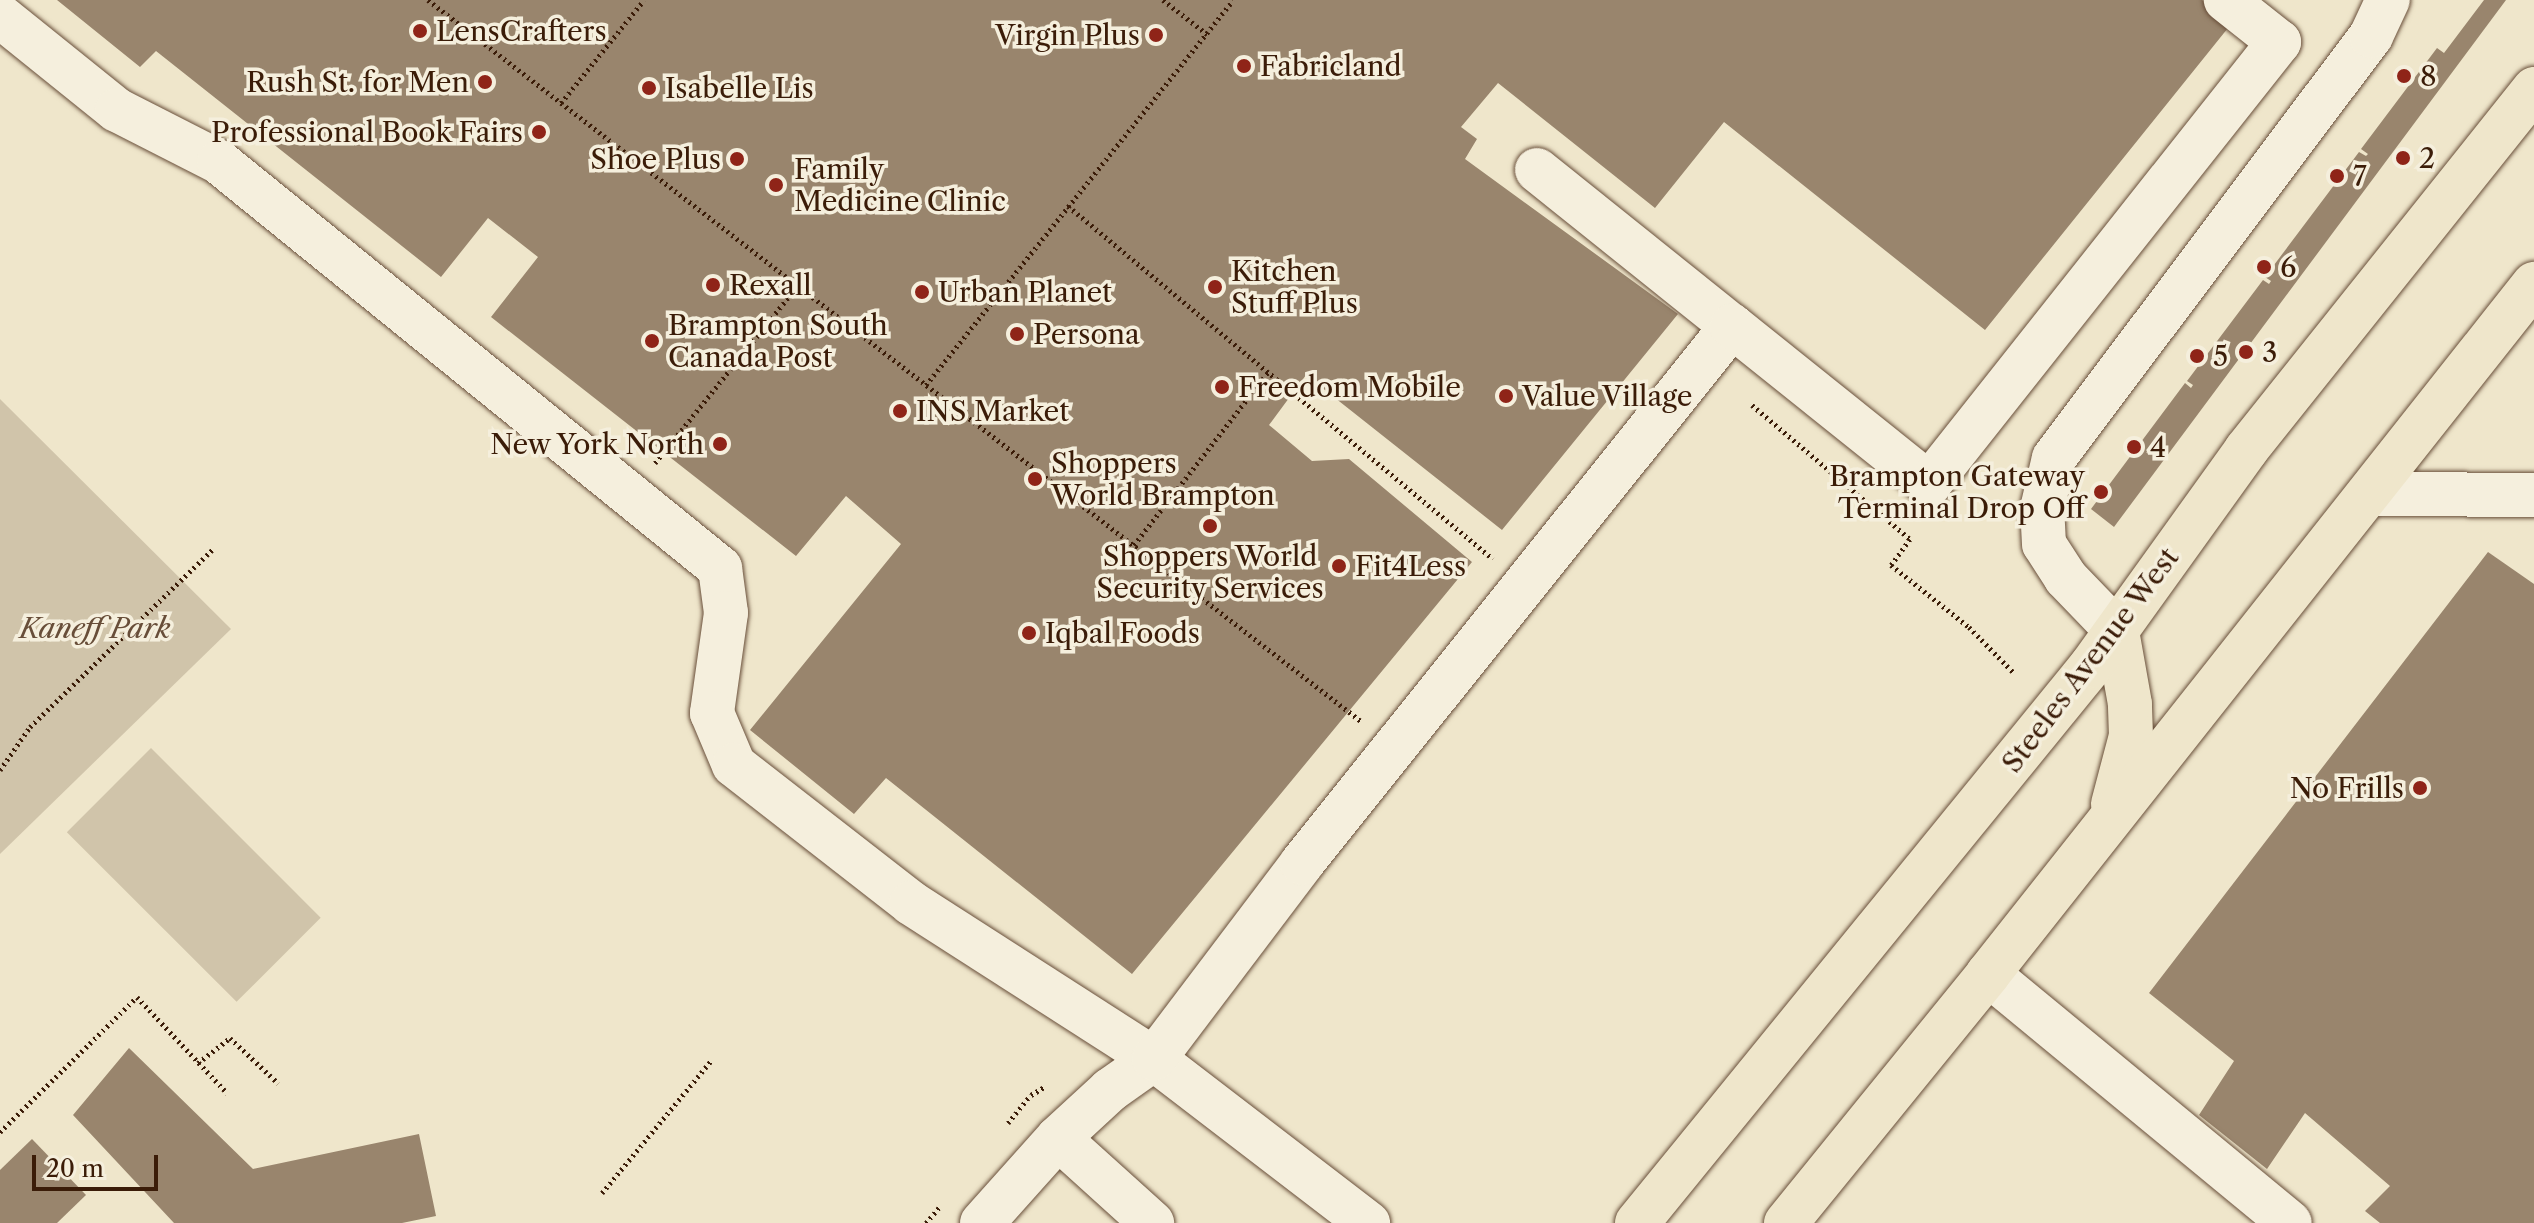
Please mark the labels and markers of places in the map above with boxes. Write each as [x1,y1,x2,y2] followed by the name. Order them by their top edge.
[436,14,607,48] place label: LensCrafters
[995,18,1140,52] place label: Virgin Plus
[411,22,429,40] marker: LensCrafters
[1147,26,1165,44] marker: Virgin Plus
[1260,49,1402,83] place label: Fabricland
[1235,57,1253,75] marker: Fabricland
[2420,59,2437,93] place label: 8
[246,65,469,99] place label: Rush St. for Men
[2395,67,2413,85] marker: 8
[665,71,814,105] place label: Isabelle Lis
[476,73,494,91] marker: Rush St. for Men
[640,79,658,97] marker: Isabelle Lis
[211,115,523,149] place label: Professional Book Fairs
[530,123,548,141] marker: Professional Book Fairs
[2419,141,2435,175] place label: 2
[590,142,721,176] place label: Shoe Plus
[2394,149,2412,167] marker: 2
[728,150,746,168] marker: Shoe Plus
[794,152,1006,218] place label: Family Medicine Clinic
[2353,159,2367,193] place label: 7
[2328,167,2346,185] marker: 7
[765,174,787,196] marker: Family Medicine Clinic
[2280,250,2296,284] place label: 6
[1231,254,1358,320] place label: Kitchen Stuff Plus
[2255,258,2273,276] marker: 6
[729,268,812,302] place label: Rexall
[938,275,1112,309] place label: Urban Planet
[704,276,722,294] marker: Rexall
[1206,278,1224,296] marker: Kitchen Stuff Plus
[913,283,931,301] marker: Urban Planet
[668,308,888,374] place label: Brampton South Canada Post
[1033,317,1140,351] place label: Persona
[1008,325,1026,343] marker: Persona
[643,332,661,350] marker: Brampton South Canada Post
[2262,335,2277,369] place label: 3
[2213,339,2228,373] place label: 5
[2237,343,2255,361] marker: 3
[2188,347,2206,365] marker: 5
[1238,370,1461,404] place label: Freedom Mobile
[1213,378,1231,396] marker: Freedom Mobile
[1522,379,1694,413] place label: Value Village
[1497,387,1515,405] marker: Value Village
[916,394,1069,428] place label: INS Market
[891,402,909,420] marker: INS Market
[488,427,704,461] place label: New York North
[2150,430,2166,464] place label: 4
[711,435,729,453] marker: New York North
[2125,438,2143,456] marker: 4
[1051,446,1275,512] place label: Shoppers World Brampton
[1829,459,2085,525] place label: Brampton Gateway Terminal Drop Off
[1026,470,1044,488] marker: Shoppers World Brampton
[2092,483,2110,501] marker: Brampton Gateway Terminal Drop Off
[1201,517,1219,535] marker: Shoppers World Security Services
[1096,539,1324,605] place label: Shoppers World Security Services
[1355,549,1466,583] place label: Fit4Less
[1330,557,1348,575] marker: Fit4Less
[1045,616,1200,650] place label: Iqbal Foods
[1020,624,1038,642] marker: Iqbal Foods
[2290,771,2404,805] place label: No Frills
[2411,779,2429,797] marker: No Frills

